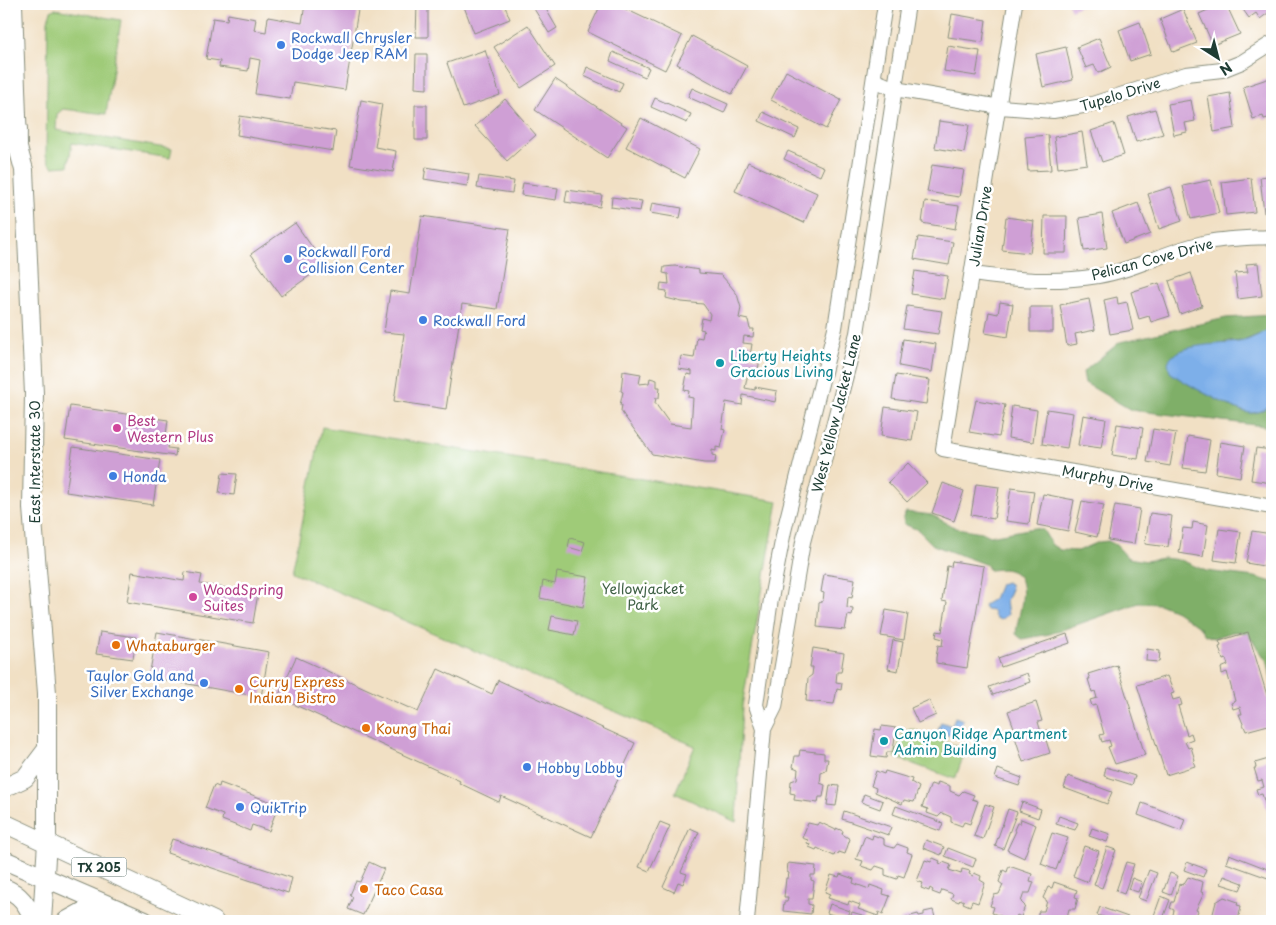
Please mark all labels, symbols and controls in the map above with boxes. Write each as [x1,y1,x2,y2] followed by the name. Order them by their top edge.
[291,27,412,64] place label: Rockwall Chrysler Dodge Jeep RAM
[1194,32,1244,82] north arrow
[275,39,287,51] marker: Rockwall Chrysler Dodge Jeep RAM
[1215,57,1237,81] text: N
[1077,72,1163,116] street label: Tupelo Drive
[963,184,997,268] street label: Julian Drive
[1089,233,1215,285] street label: Pelican Cove Drive
[298,241,405,278] place label: Rockwall Ford Collision Center
[282,253,294,265] marker: Rockwall Ford Collision Center
[433,310,526,331] place label: Rockwall Ford
[417,314,429,326] marker: Rockwall Ford
[806,331,866,495] street label: West Yellow Jacket Lane
[730,345,834,382] place label: Liberty Heights Gracious Living
[714,357,726,369] marker: Liberty Heights Gracious Living
[24,400,45,524] street label: East Interstate 30
[127,410,214,447] place label: Best Western Plus
[111,422,123,434] marker: Best Western Plus
[1060,460,1156,496] street label: Murphy Drive
[123,466,167,487] place label: Honda
[107,470,119,482] marker: Honda
[602,578,685,615] park label: Yellowjacket Park
[203,579,284,616] place label: WoodSpring Suites
[187,591,199,603] marker: WoodSpring Suites
[126,635,216,656] place label: Whataburger
[110,639,122,651] marker: Whataburger
[86,665,194,702] place label: Taylor Gold and Silver Exchange
[249,671,345,708] place label: Curry Express Indian Bistro
[198,677,210,689] marker: Taylor Gold and Silver Exchange
[233,683,245,695] marker: Curry Express Indian Bistro
[376,718,451,739] place label: Koung Thai
[360,722,372,734] marker: Koung Thai
[894,723,1068,760] place label: Canyon Ridge Apartment Admin Building
[878,735,890,747] marker: Canyon Ridge Apartment Admin Building
[537,757,623,778] place label: Hobby Lobby
[521,761,533,773] marker: Hobby Lobby
[250,797,307,818] place label: QuikTrip
[234,801,246,813] marker: QuikTrip
[72,858,126,876] road number: TX 205
[374,879,444,900] place label: Taco Casa
[358,883,370,895] marker: Taco Casa

